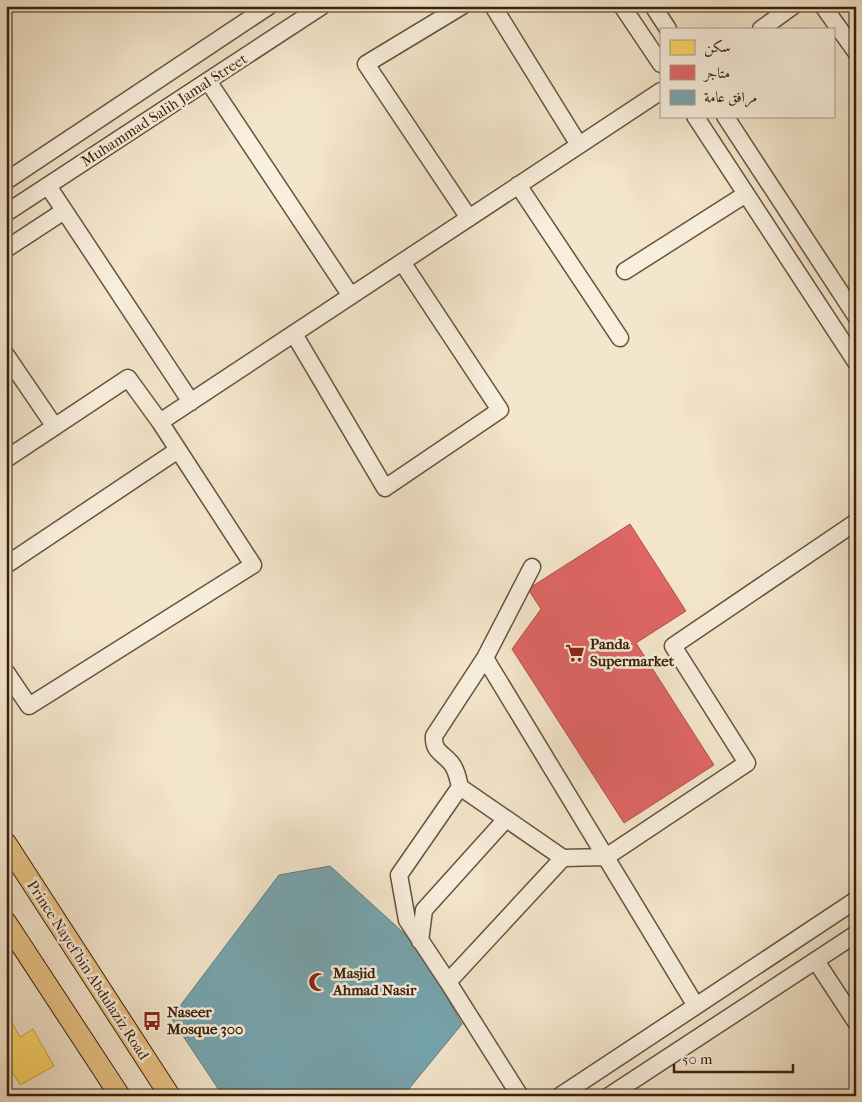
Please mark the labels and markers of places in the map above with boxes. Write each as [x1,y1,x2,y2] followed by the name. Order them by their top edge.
[590,635,675,670] place label: Panda Supermarket
[564,642,586,664] supermarket icon: Panda Supermarket
[332,964,417,999] place label: Masjid Ahmad Nasir
[307,971,329,993] mosque icon: Masjid Ahmad Nasir
[166,1003,243,1038] place label: Naseer Mosque 300
[141,1010,163,1032] bus stop icon: Naseer Mosque 300

